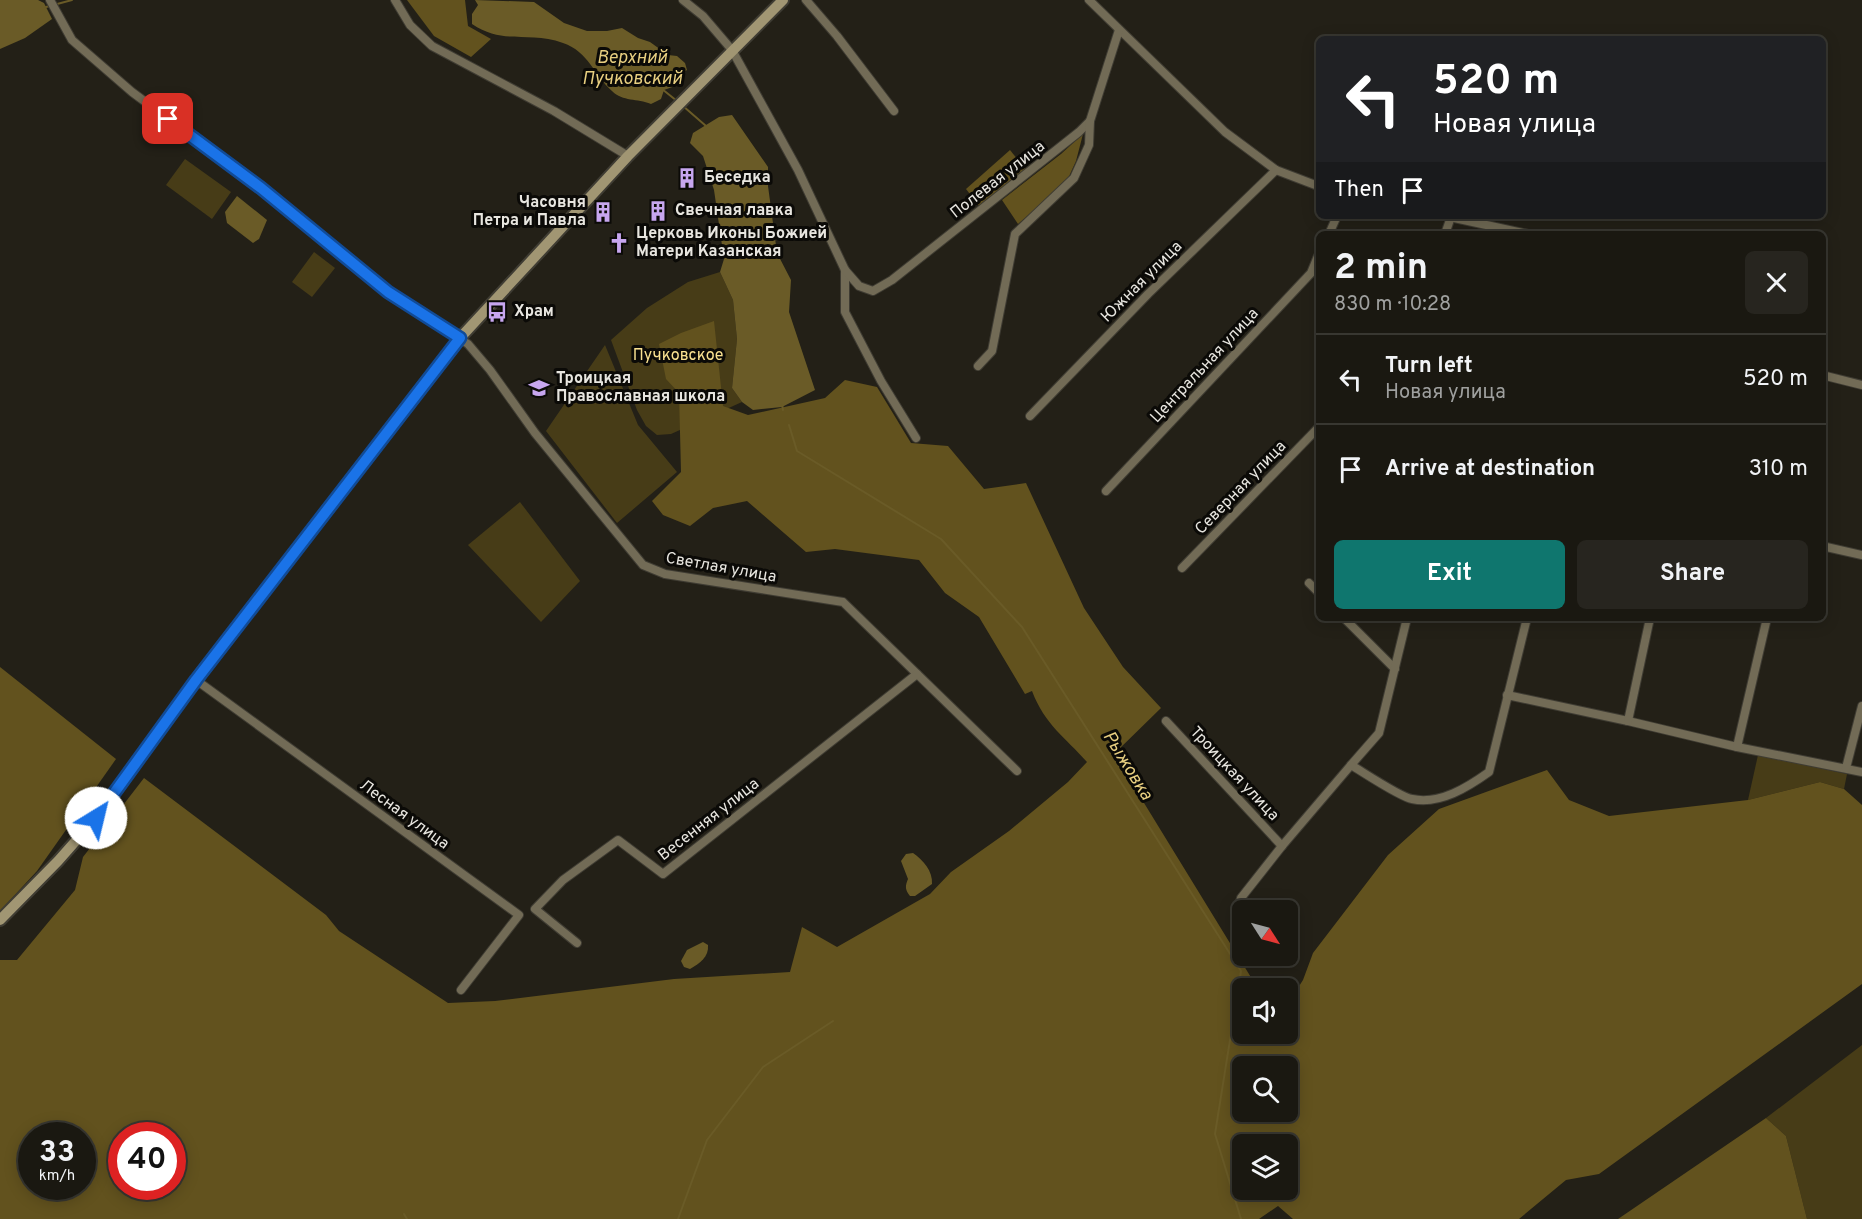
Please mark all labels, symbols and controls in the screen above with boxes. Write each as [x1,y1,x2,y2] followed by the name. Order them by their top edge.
[582,47,683,91] water label: Верхний Пучковский
[1433,56,1559,109] text: 520 m
[1334,60,1412,138] icon: left
[142,93,193,144] pin
[151,102,184,135] icon: arrive
[1433,108,1596,142] text: Новая улица
[947,137,1049,223] street label: Полевая улица
[675,166,699,190] building icon: Беседка
[704,168,771,188] place label: Беседка
[1396,174,1429,207] icon: arrive
[1334,177,1384,204] text: Then
[473,193,586,231] place label: Часовня Петра и Павла
[646,199,670,223] building icon: Свечная лавка
[591,200,615,224] building icon: Часовня Петра и Павла
[675,201,793,221] place label: Свечная лавка
[636,224,827,262] place label: Церковь Иконы Божией Матери Казанская
[607,231,631,255] church icon: Церковь Иконы Божией Матери Казанская
[1097,237,1187,327] street label: Южная улица
[1334,246,1428,292] text: 2 min
[1745,251,1808,314] button: close
[1334,292,1451,318] text: 830 m · 10:28
[485,300,509,324] bus stop icon: Храм
[514,302,554,322] place label: Храм
[1147,304,1263,428] street label: Центральная улица
[633,346,723,366] park label: Пучковское
[1385,353,1473,380] text: Turn left
[1334,363,1367,396] icon: left
[1743,366,1808,393] text: 520 m
[556,369,725,407] place label: Троицкая Православная школа
[527,376,551,400] school or university icon: Троицкая Православная школа
[1385,380,1506,406] text: Новая улица
[1191,437,1291,539] street label: Северная улица
[1334,453,1367,486] icon: arrive
[1385,456,1595,483] text: Arrive at destination
[1749,456,1808,483] text: 310 m
[1334,540,1565,609] button: Exit
[1577,540,1808,609] button: Share
[664,548,778,588] street label: Светлая улица
[1185,723,1283,825] street label: Троицкая улица
[1097,727,1158,806] water label: Рыжовка
[654,774,764,866] street label: Весенняя улица
[355,776,453,854] street label: Лесная улица
[64,786,128,850] position arrow
[1232,900,1298,966] north arrow
[1232,900,1298,1200] map controls
[1232,978,1298,1044] button: sound
[1232,1056,1298,1122] button: search
[108,1122,186,1200] speed limit sign: 40
[1232,1134,1298,1200] button: layers
[39,1135,75,1172] text: 33
[39,1167,75,1186] text: km/h

